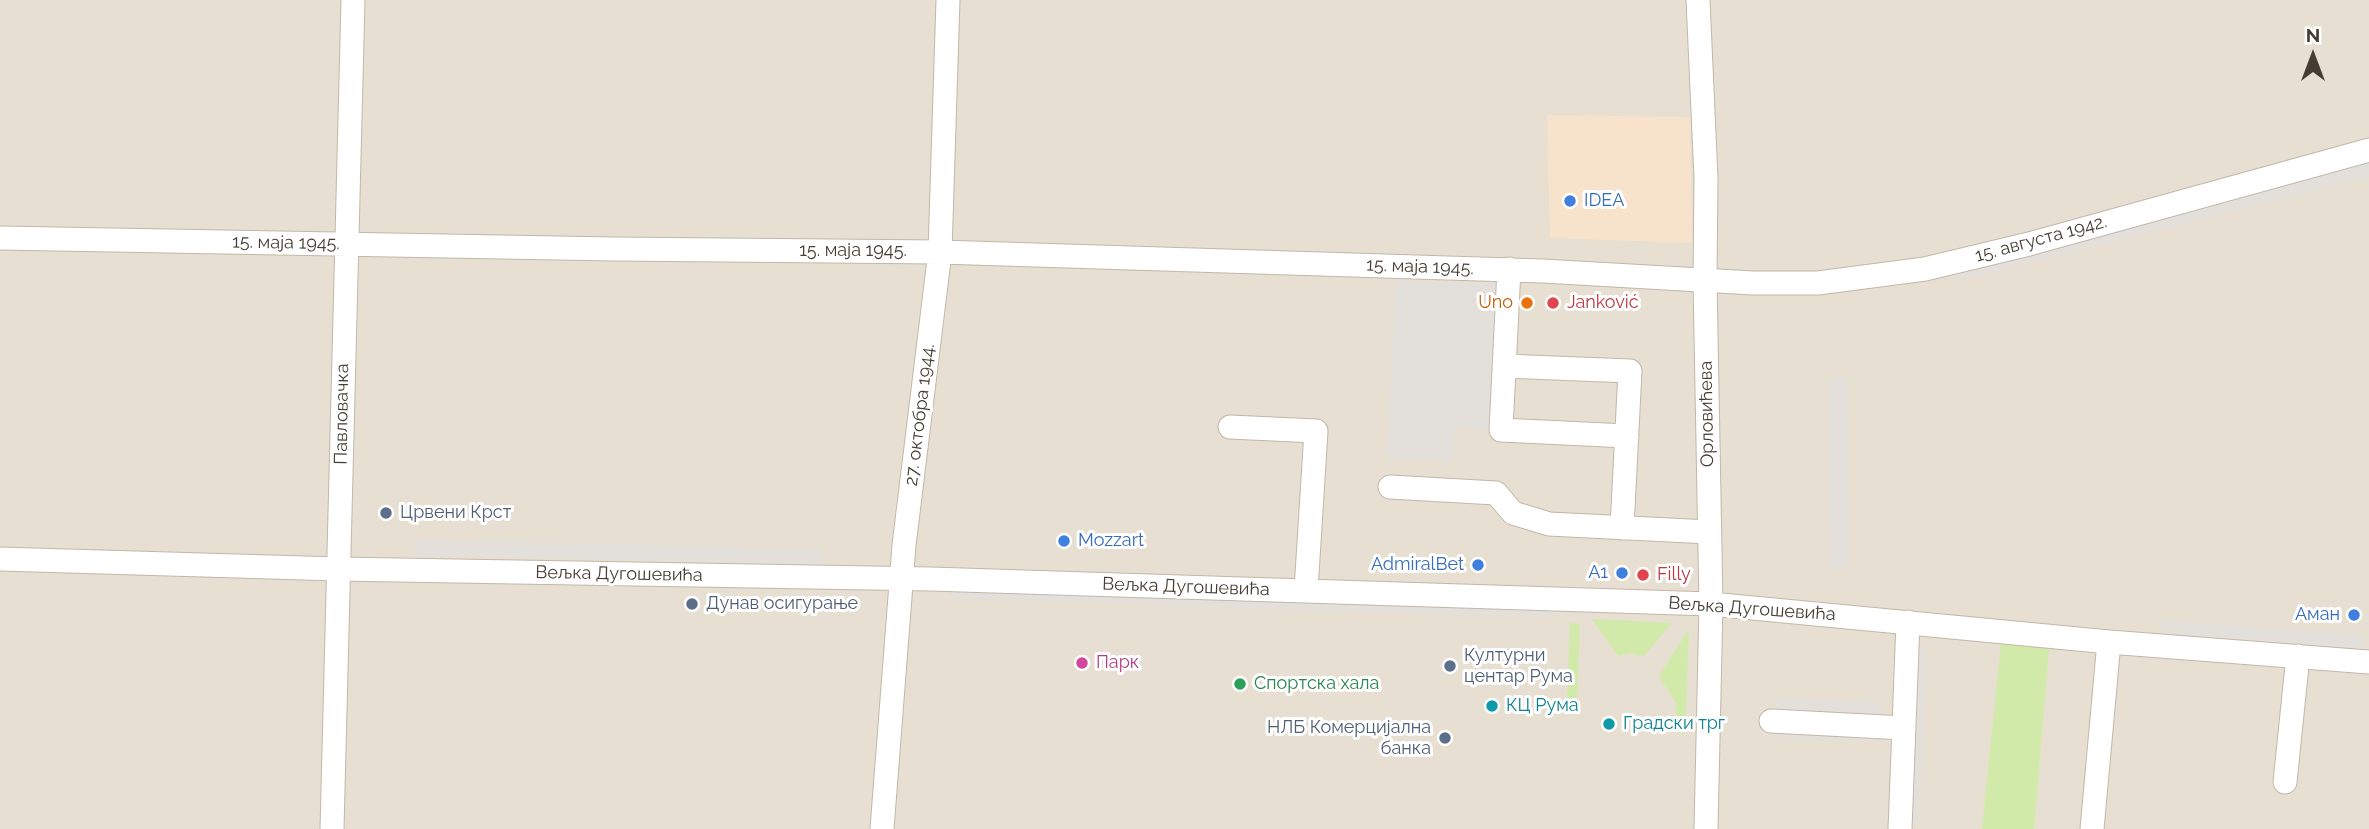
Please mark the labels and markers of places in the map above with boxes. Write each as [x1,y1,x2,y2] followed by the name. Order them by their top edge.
[1584,190,1624,212] place label: IDEA
[1562,193,1578,209] marker: IDEA
[1478,292,1513,314] place label: Uno
[1567,292,1639,314] place label: Janković
[1519,295,1535,311] marker: Uno
[1545,295,1561,311] marker: Janković
[400,502,511,524] place label: Црвени Крст
[378,505,394,521] marker: Црвени Крст
[1078,530,1144,552] place label: Mozzart
[1056,533,1072,549] marker: Mozzart
[1371,554,1464,576] place label: AdmiralBet
[1470,557,1486,573] marker: AdmiralBet
[1588,562,1608,584] place label: A1
[1657,564,1691,586] place label: Filly
[1614,565,1630,581] marker: A1
[1635,567,1651,583] marker: Filly
[706,593,858,615] place label: Дунав осигурање
[684,596,700,612] marker: Дунав осигурање
[2295,604,2340,626] place label: Аман
[2346,607,2362,623] marker: Аман
[1464,645,1573,688] place label: Културни центар Рума
[1096,652,1139,674] place label: Парк
[1074,655,1090,671] marker: Парк
[1442,658,1458,674] marker: Културни центар Рума
[1254,673,1379,695] place label: Спортска хала
[1232,676,1248,692] marker: Спортска хала
[1506,695,1579,717] place label: КЦ Рума
[1484,698,1500,714] marker: КЦ Рума
[1623,713,1725,735] place label: Градски трг
[1601,716,1617,732] marker: Градски трг
[1267,717,1431,760] place label: НЛБ Комерцијална банка
[1437,730,1453,746] marker: НЛБ Комерцијална банка

